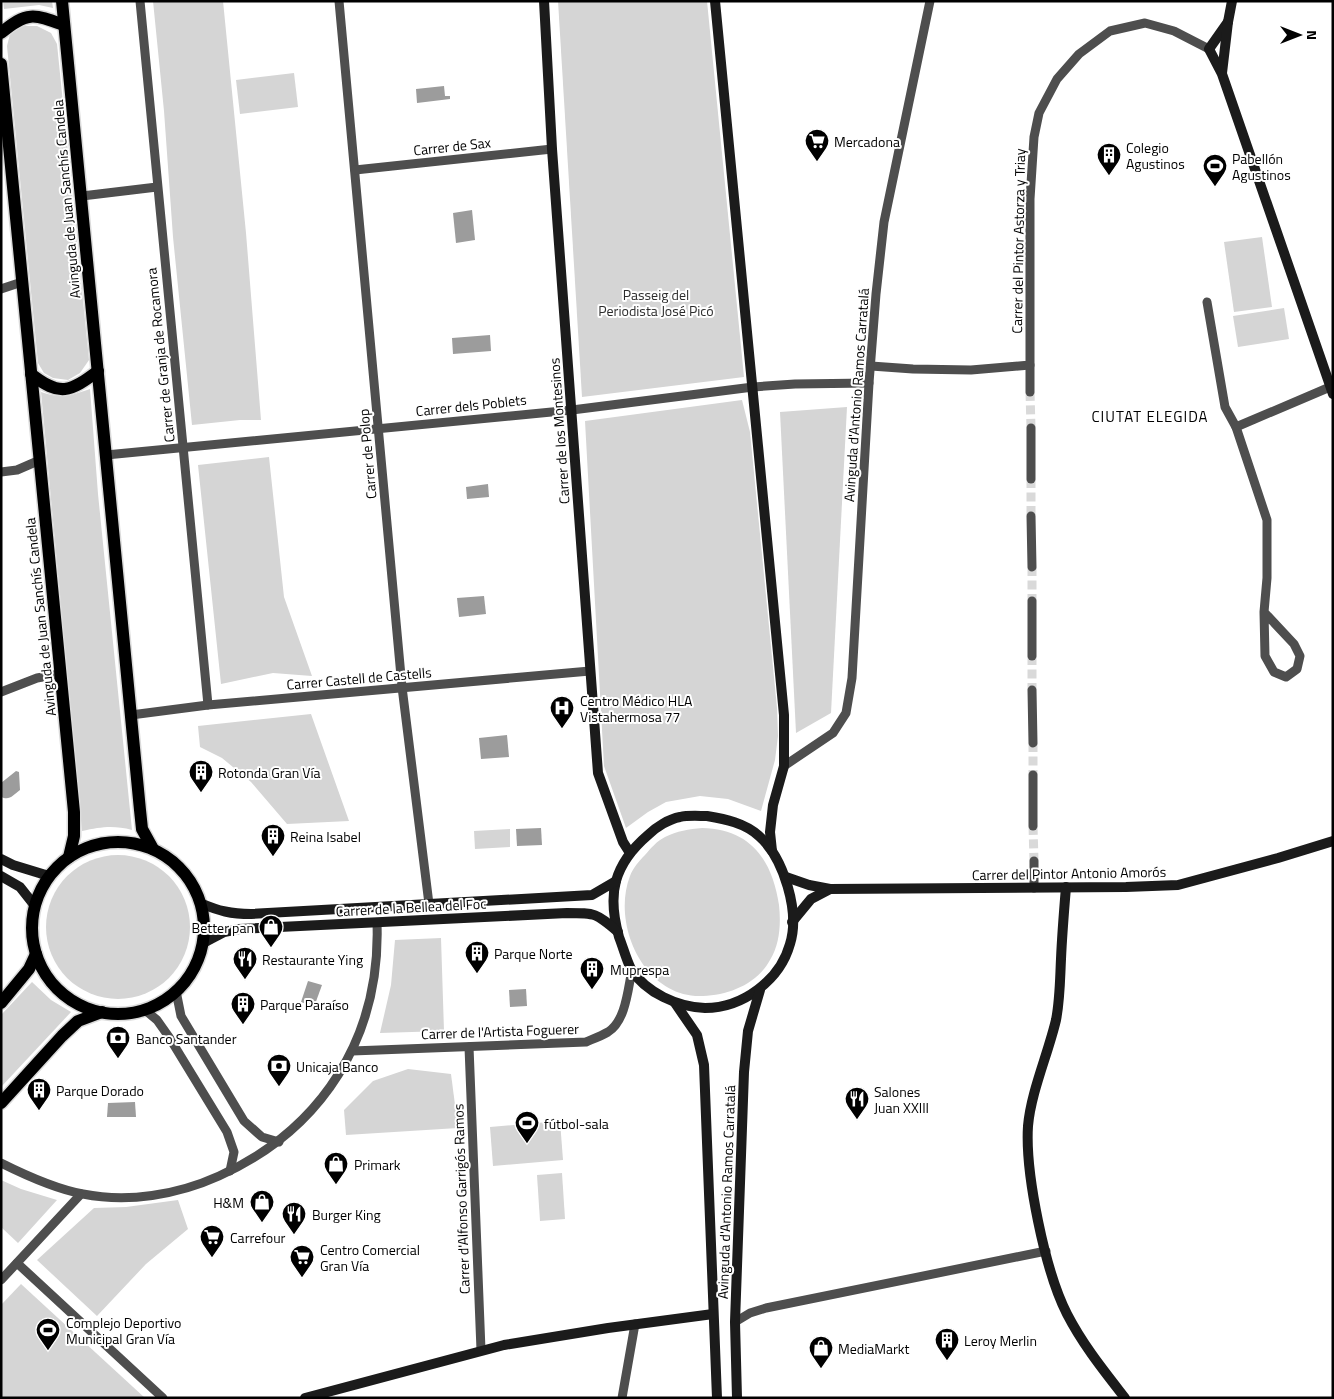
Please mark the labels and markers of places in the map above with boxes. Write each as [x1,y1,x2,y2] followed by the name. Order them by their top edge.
[804,128,830,162] supermarket icon: Mercadona
[834,131,900,152] place label: Mercadona
[1126,137,1185,174] place label: Colegio Agustinos
[1096,142,1122,176] building icon: Colegio Agustinos
[1232,148,1291,185] place label: Pabellón Agustinos
[1202,153,1228,187] sports icon: Pabellón Agustinos
[580,690,693,727] place label: Centro Médico HLA Vistahermosa 77
[549,695,575,729] hospital icon: Centro Médico HLA Vistahermosa 77
[188,759,214,793] building icon: Rotonda Gran Vía
[218,762,320,783] place label: Rotonda Gran Vía
[260,823,286,857] building icon: Reina Isabel
[290,826,361,847] place label: Reina Isabel
[258,914,284,948] shop icon: Better pan
[192,917,254,938] place label: Better pan
[464,940,490,974] building icon: Parque Norte
[494,943,572,964] place label: Parque Norte
[232,946,258,980] restaurant icon: Restaurante Ying
[262,949,363,970] place label: Restaurante Ying
[579,956,605,990] building icon: Muprespa
[610,959,669,980] place label: Muprespa
[230,991,256,1025] building icon: Parque Paraíso
[260,994,349,1015] place label: Parque Paraíso
[105,1025,131,1059] bank icon: Banco Santander
[136,1028,237,1049] place label: Banco Santander
[266,1053,292,1087] bank icon: Unicaja Banco
[296,1056,378,1077] place label: Unicaja Banco
[26,1077,52,1111] building icon: Parque Dorado
[56,1080,144,1101] place label: Parque Dorado
[874,1081,929,1118] place label: Salones Juan XXIII
[844,1086,870,1120] restaurant icon: Salones Juan XXIII
[514,1110,540,1144] sports icon: fútbol-sala
[544,1113,609,1134] place label: fútbol-sala
[323,1151,349,1185] shop icon: Primark
[354,1154,401,1175] place label: Primark
[249,1189,275,1223] shop icon: H&M
[213,1192,244,1213] place label: H&M
[281,1201,307,1235] restaurant icon: Burger King
[312,1204,381,1225] place label: Burger King
[199,1224,225,1258] supermarket icon: Carrefour
[230,1227,286,1248] place label: Carrefour
[320,1239,420,1276] place label: Centro Comercial Gran Vía
[289,1244,315,1278] supermarket icon: Centro Comercial Gran Vía
[66,1312,182,1349] place label: Complejo Deportivo Municipal Gran Vía
[35,1317,61,1351] sports icon: Complejo Deportivo Municipal Gran Vía
[934,1327,960,1361] building icon: Leroy Merlin
[964,1330,1037,1351] place label: Leroy Merlin
[808,1335,834,1369] shop icon: MediaMarkt
[838,1338,910,1359] place label: MediaMarkt

